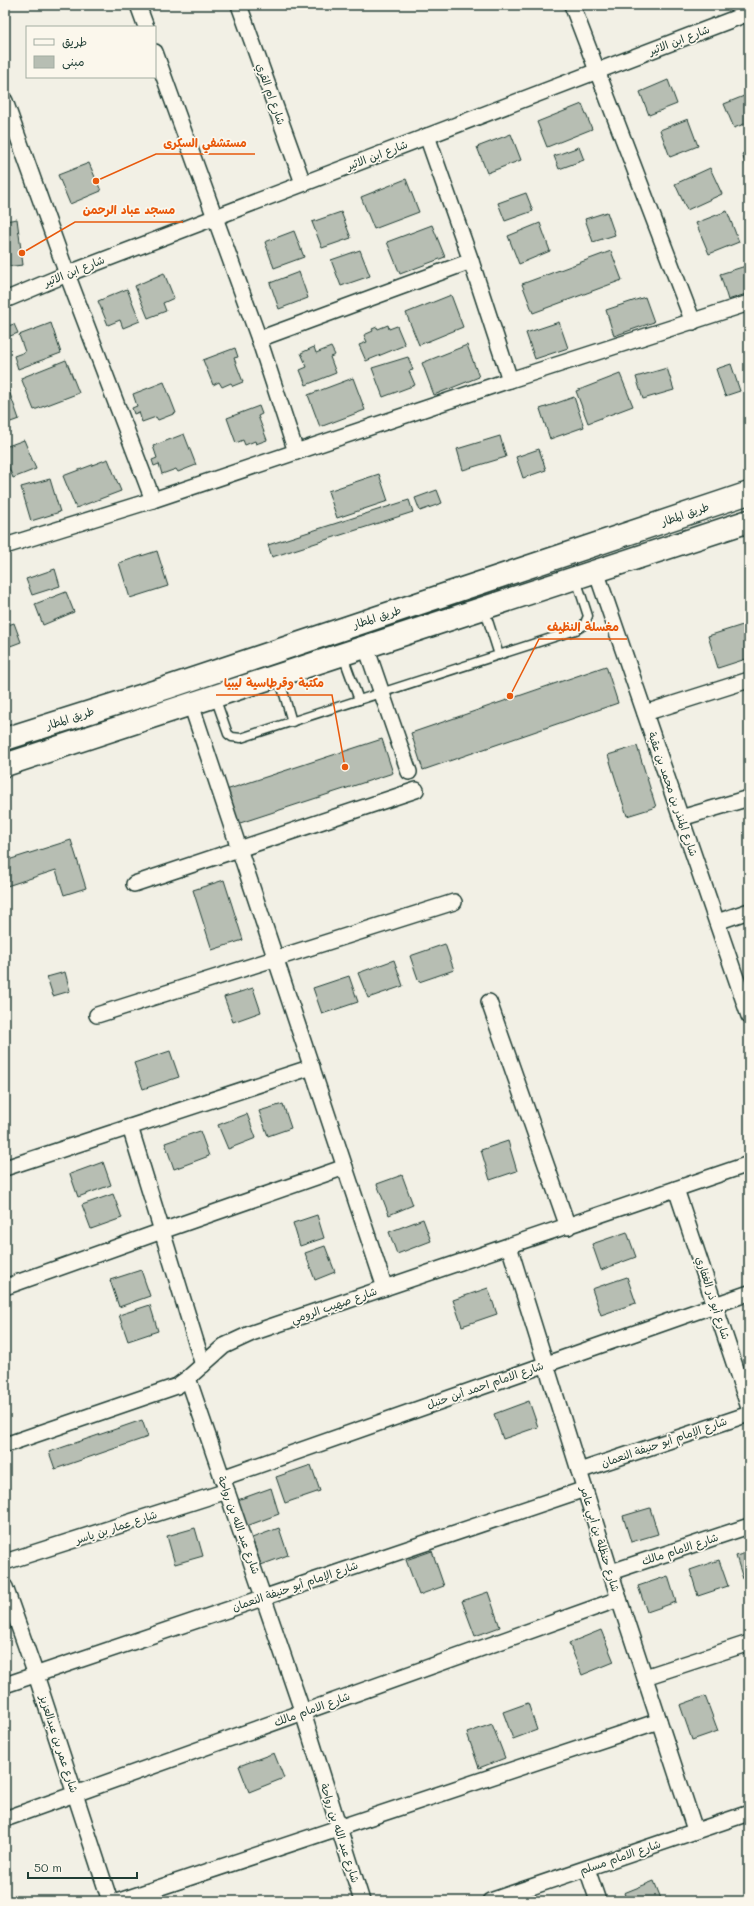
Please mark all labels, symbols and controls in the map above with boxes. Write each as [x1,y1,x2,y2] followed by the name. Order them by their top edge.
[645,21,712,60] street label: شارع ابن الاثير
[26,26,156,78] legend
[62,33,87,49] text: طريق
[62,53,85,70] text: مبنى
[252,61,290,127] street label: شارع ام القري
[156,130,255,154] callout: مستشفي السكرى
[163,134,247,154] text: مستشفي السكرى
[343,136,410,175] street label: شارع ابن الاثير
[75,198,183,222] callout: مسجد عباد الرحمن
[83,201,175,217] text: مسجد عباد الرحمن
[40,252,107,292] street label: شارع ابن الاثير
[658,498,711,529] street label: طريق المطار
[350,602,403,632] street label: طريق المطار
[539,615,627,639] callout: مغسلة النظيف
[547,618,619,634] text: مغسلة النظيف
[216,671,332,695] callout: مكتبة وقرطاسية ليبيا
[224,674,324,690] text: مكتبة وقرطاسية ليبيا
[43,703,96,733] street label: طريق المطار
[643,730,702,859] street label: شارع المنذر بن محمد بن عقبة
[691,1254,734,1342] street label: شارع أبو ذر الغفاري
[289,1283,380,1330] street label: شارع صهيب الرومي
[424,1357,546,1413] street label: شارع الامام احمد أبن حنبل
[599,1413,729,1472] street label: شارع الإمام أبو حنيفة النعمان
[213,1474,264,1577] street label: شارع عبد الله بن رواحة
[573,1483,624,1595] street label: شارع حنظلة بن أبي عامر
[72,1506,159,1549] street label: شارع عمار بن ياسر
[640,1529,721,1570] street label: شارع الامام مالك
[230,1557,360,1616] street label: شارع الإمام أبو حنيفة النعمان
[272,1688,353,1731] street label: شارع الامام مالك
[34,1692,82,1795] street label: شارع عمر بن عبدالعزيز
[315,1781,364,1885] street label: شارع عبد الله بن رواحة
[577,1836,663,1879] street label: شارع الامام مسلم
[28,1854,137,1880] scale bar
[34,1859,62,1875] text: 50 m

